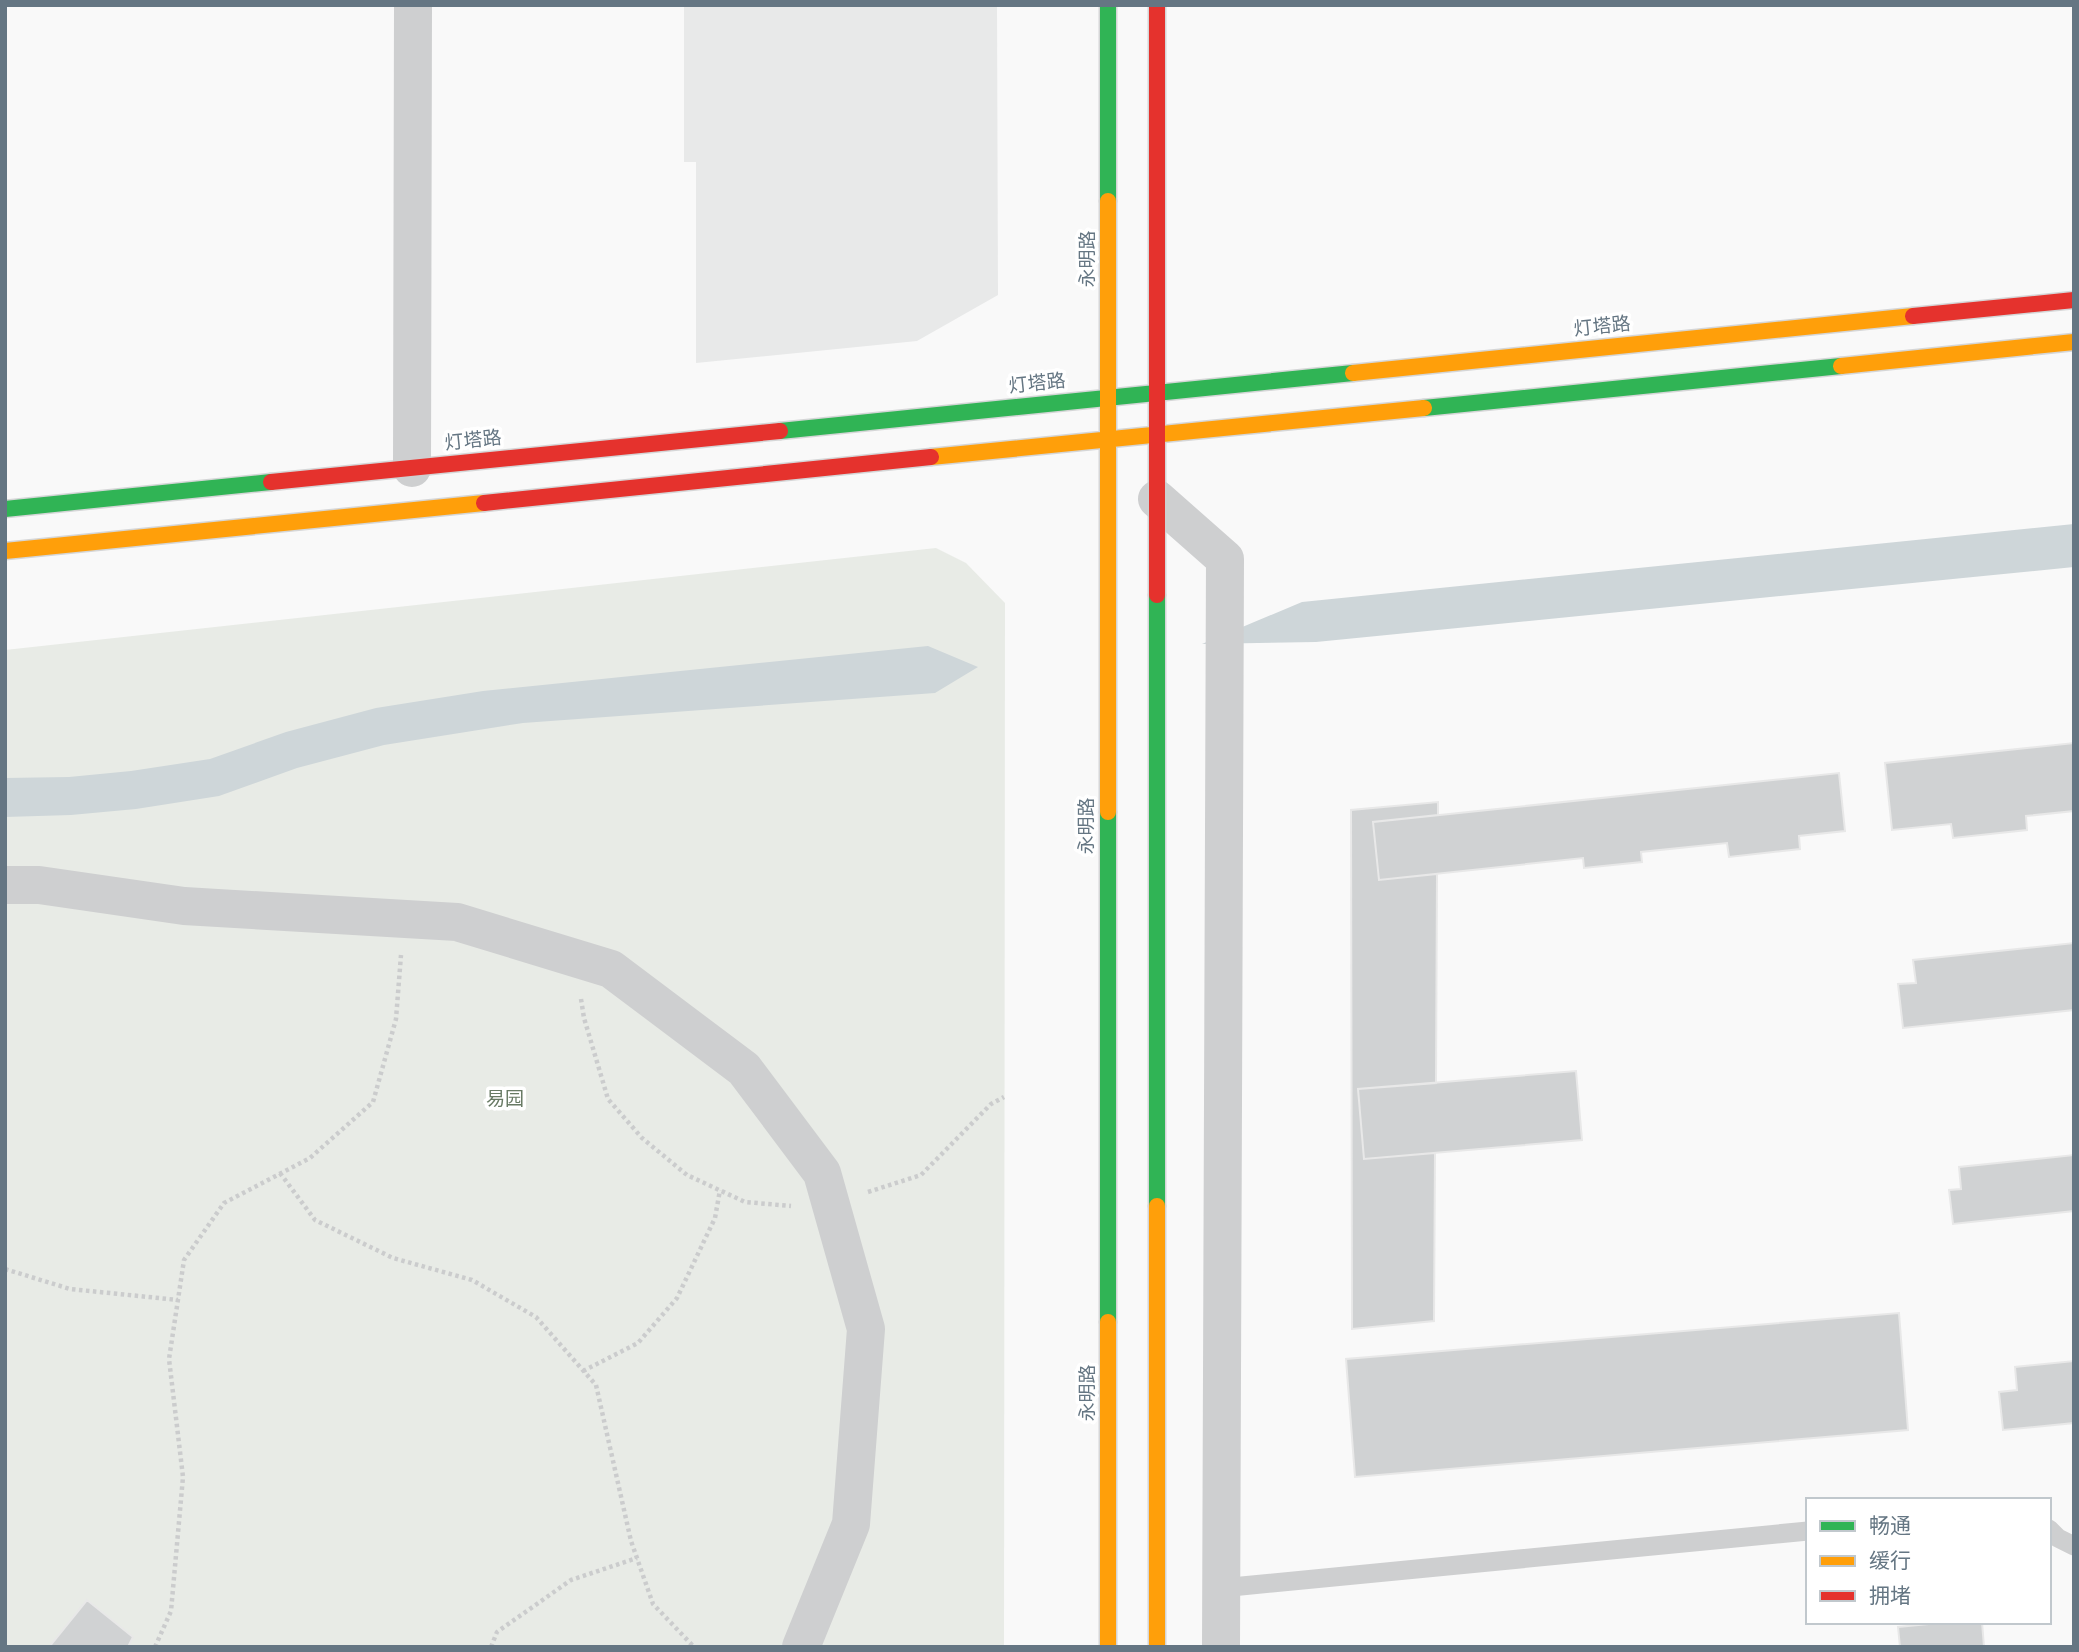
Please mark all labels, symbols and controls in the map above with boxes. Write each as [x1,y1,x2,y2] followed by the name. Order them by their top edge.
[1076,230,1099,288] street label: 永明路
[1572,312,1632,340] street label: 灯塔路
[1007,369,1067,397] street label: 灯塔路
[443,426,503,454] street label: 灯塔路
[1075,797,1098,855] street label: 永明路
[486,1087,524,1110] park label: 易园
[1076,1364,1099,1422] street label: 永明路
[1806,1498,2051,1624] legend
[1869,1513,1911,1538] text: 畅通
[1869,1548,1911,1573] text: 缓行
[1869,1583,1911,1608] text: 拥堵

